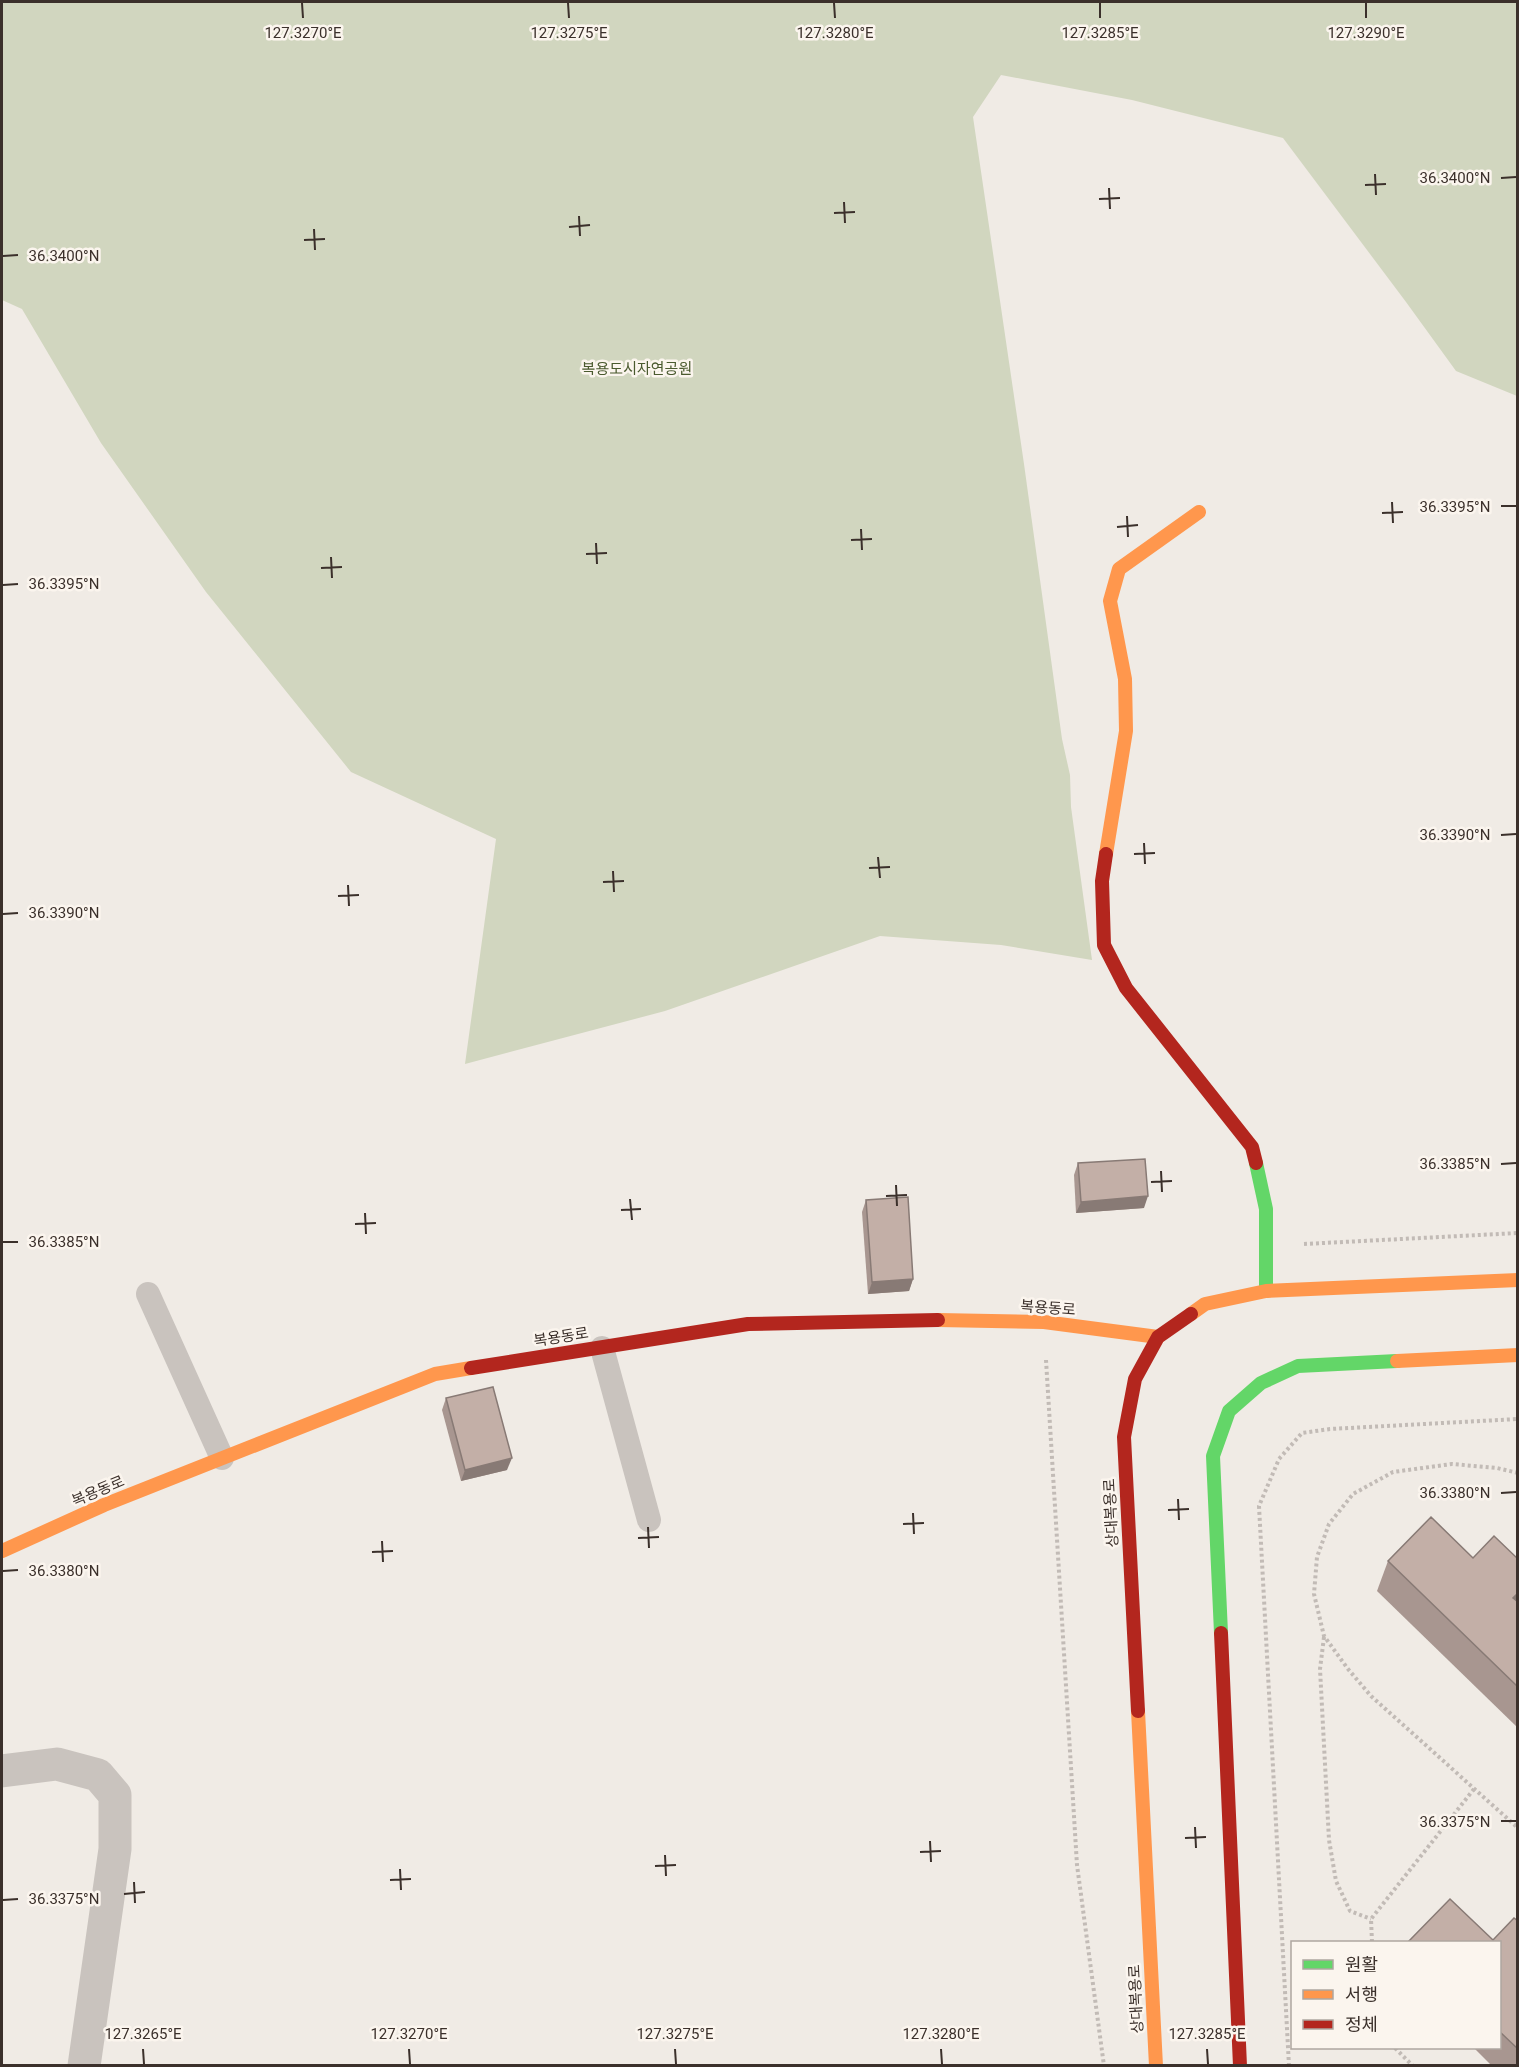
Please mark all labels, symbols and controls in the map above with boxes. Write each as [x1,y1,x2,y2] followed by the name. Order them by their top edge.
[264,24,342,42] text: 127.3270°E
[530,24,608,42] text: 127.3275°E
[796,24,874,42] text: 127.3280°E
[1061,24,1139,42] text: 127.3285°E
[1327,24,1405,42] text: 127.3290°E
[1420,169,1490,187] text: 36.3400°N
[29,247,99,265] text: 36.3400°N
[582,360,692,378] park label: 복용도시자연공원
[1420,498,1490,516] text: 36.3395°N
[29,575,99,593] text: 36.3395°N
[1420,826,1490,844] text: 36.3390°N
[29,904,99,922] text: 36.3390°N
[1420,1155,1490,1173] text: 36.3385°N
[29,1233,99,1251] text: 36.3385°N
[1020,1297,1076,1319] street label: 복용동로
[532,1324,590,1350] street label: 복용동로
[69,1472,127,1510] street label: 복용동로
[1100,1478,1122,1548] street label: 상대복용로
[1420,1484,1490,1502] text: 36.3380°N
[29,1562,99,1580] text: 36.3380°N
[1420,1813,1490,1831] text: 36.3375°N
[29,1890,99,1908] text: 36.3375°N
[1291,1941,1501,2049] legend
[1345,1954,1378,1975] text: 원활
[1125,1964,1147,2034] street label: 상대복용로
[1345,1984,1378,2005] text: 서행
[1345,2014,1378,2035] text: 정체
[104,2025,182,2043] text: 127.3265°E
[370,2025,448,2043] text: 127.3270°E
[636,2025,714,2043] text: 127.3275°E
[902,2025,980,2043] text: 127.3280°E
[1168,2025,1246,2043] text: 127.3285°E

